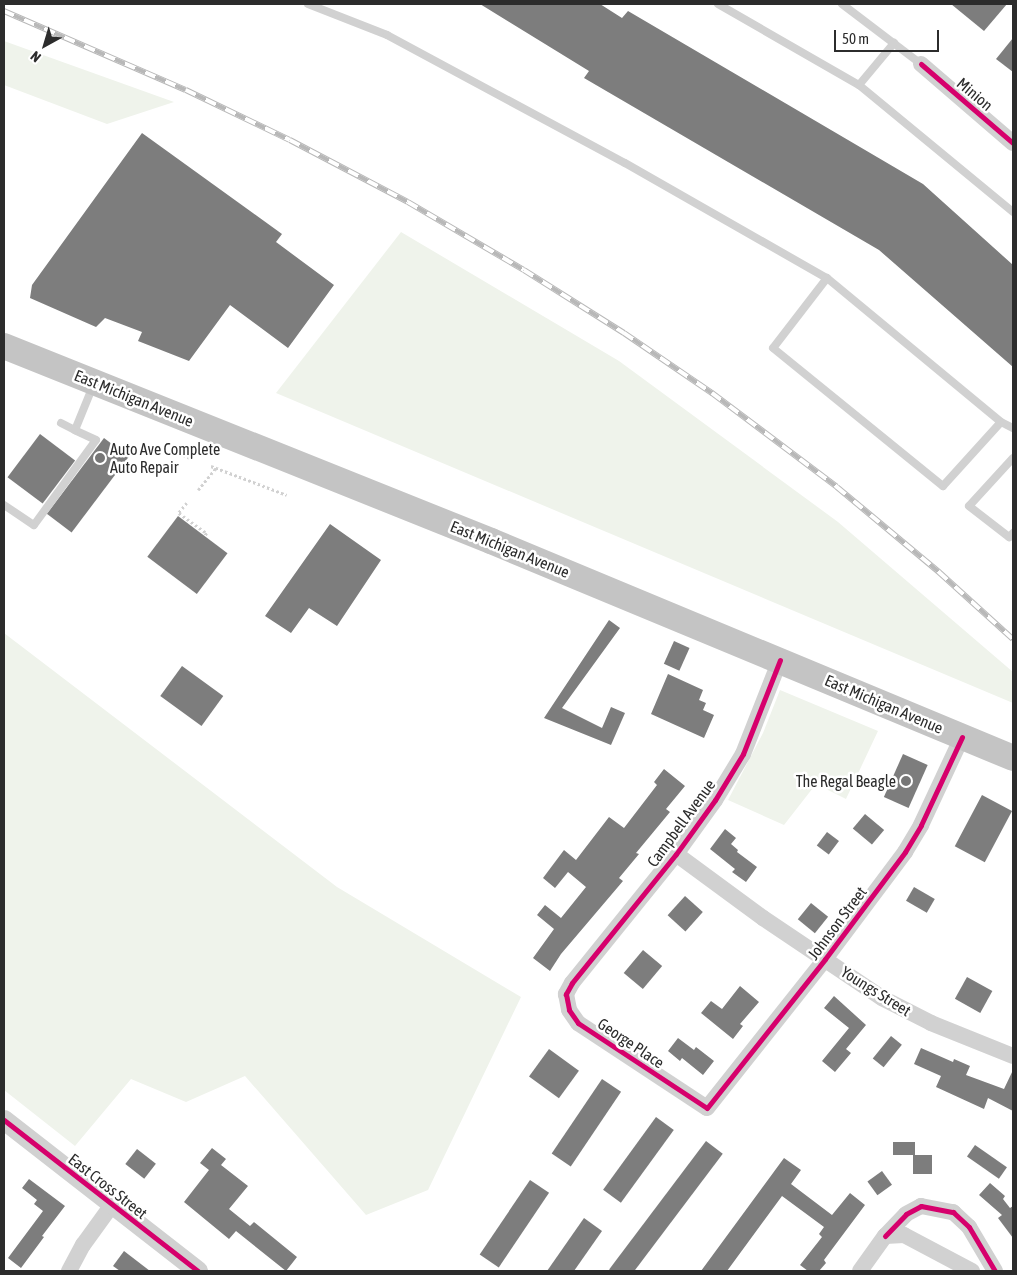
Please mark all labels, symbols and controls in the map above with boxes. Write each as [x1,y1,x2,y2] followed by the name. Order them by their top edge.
[20,20,70,70] north arrow
[837,20,942,52] scale bar
[842,30,869,47] text: 50 m
[27,48,44,65] text: N
[953,73,997,115] street label: Minion
[72,365,196,431] street label: East Michigan Avenue
[110,439,220,477] place label: Auto Ave Complete Auto Repair
[94,452,106,464] marker: Auto Ave Complete Auto Repair
[448,516,572,582] street label: East Michigan Avenue
[822,670,946,738] street label: East Michigan Avenue
[796,771,896,791] place label: The Regal Beagle
[643,775,719,871] street label: Campbell Avenue
[900,775,912,787] marker: The Regal Beagle
[803,883,871,963] street label: Johnson Street
[837,962,915,1020] street label: Youngs Street
[594,1014,668,1072] street label: George Place
[65,1149,151,1223] street label: East Cross Street

